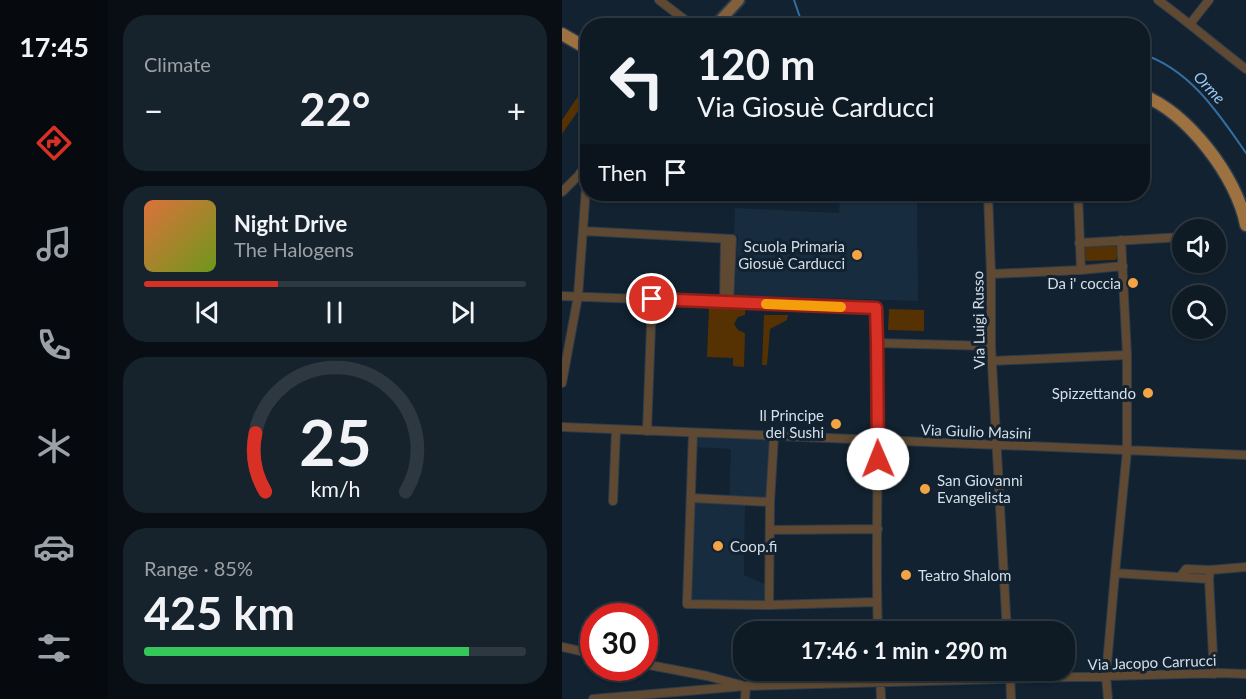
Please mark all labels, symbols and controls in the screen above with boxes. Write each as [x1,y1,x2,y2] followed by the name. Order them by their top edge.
[19,30,89,63] text: 17:45
[697,39,815,89] text: 120 m
[598,42,676,120] icon: left
[144,52,211,76] text: Climate
[1190,67,1230,107] water label: Orme
[300,82,370,136] text: 22°
[144,90,163,130] text: −
[507,90,526,130] text: +
[697,90,934,123] text: Via Giosuè Carducci
[33,122,75,164] icon: directions
[659,156,692,189] icon: arrive
[598,159,647,186] text: Then
[234,210,347,237] text: Night Drive
[1172,219,1226,339] map controls
[1172,219,1226,273] button: sound
[33,223,75,265] icon: music
[234,237,354,261] text: The Halogens
[738,237,845,272] place label: Scuola Primaria Giosuè Carducci
[850,248,864,262] marker: Scuola Primaria Giosuè Carducci
[968,271,988,369] street label: Via Luigi Russo
[626,273,677,324] pin
[1047,274,1121,292] place label: Da i' coccia
[1126,276,1140,290] marker: Da i' coccia
[635,282,668,315] icon: arrive
[1172,285,1226,339] button: search
[191,296,224,329] icon: previous
[318,296,351,329] icon: pause
[446,296,479,329] icon: next
[33,324,75,366] icon: phone
[1052,384,1136,402] place label: Spizzettando
[1141,386,1155,400] marker: Spizzettando
[299,404,371,479] text: 25
[759,406,824,441] place label: Il Principe del Sushi
[829,417,843,431] marker: Il Principe del Sushi
[920,420,1032,442] street label: Via Giulio Masini
[33,425,75,467] icon: climate
[846,427,910,491] position arrow
[937,471,1023,506] place label: San Giovanni Evangelista
[310,476,360,502] text: km/h
[918,482,932,496] marker: San Giovanni Evangelista
[33,526,75,568] icon: car
[730,537,777,555] place label: Coop.fi
[711,539,725,553] marker: Coop.fi
[144,556,253,580] text: Range · 85%
[918,566,1011,584] place label: Teatro Shalom
[899,568,913,582] marker: Teatro Shalom
[144,586,295,640] text: 425 km
[580,603,658,681] speed limit sign: 30
[33,627,75,669] icon: filters
[801,637,1007,664] text: 17:46 · 1 min · 290 m
[1087,651,1217,673] street label: Via Jacopo Carrucci

